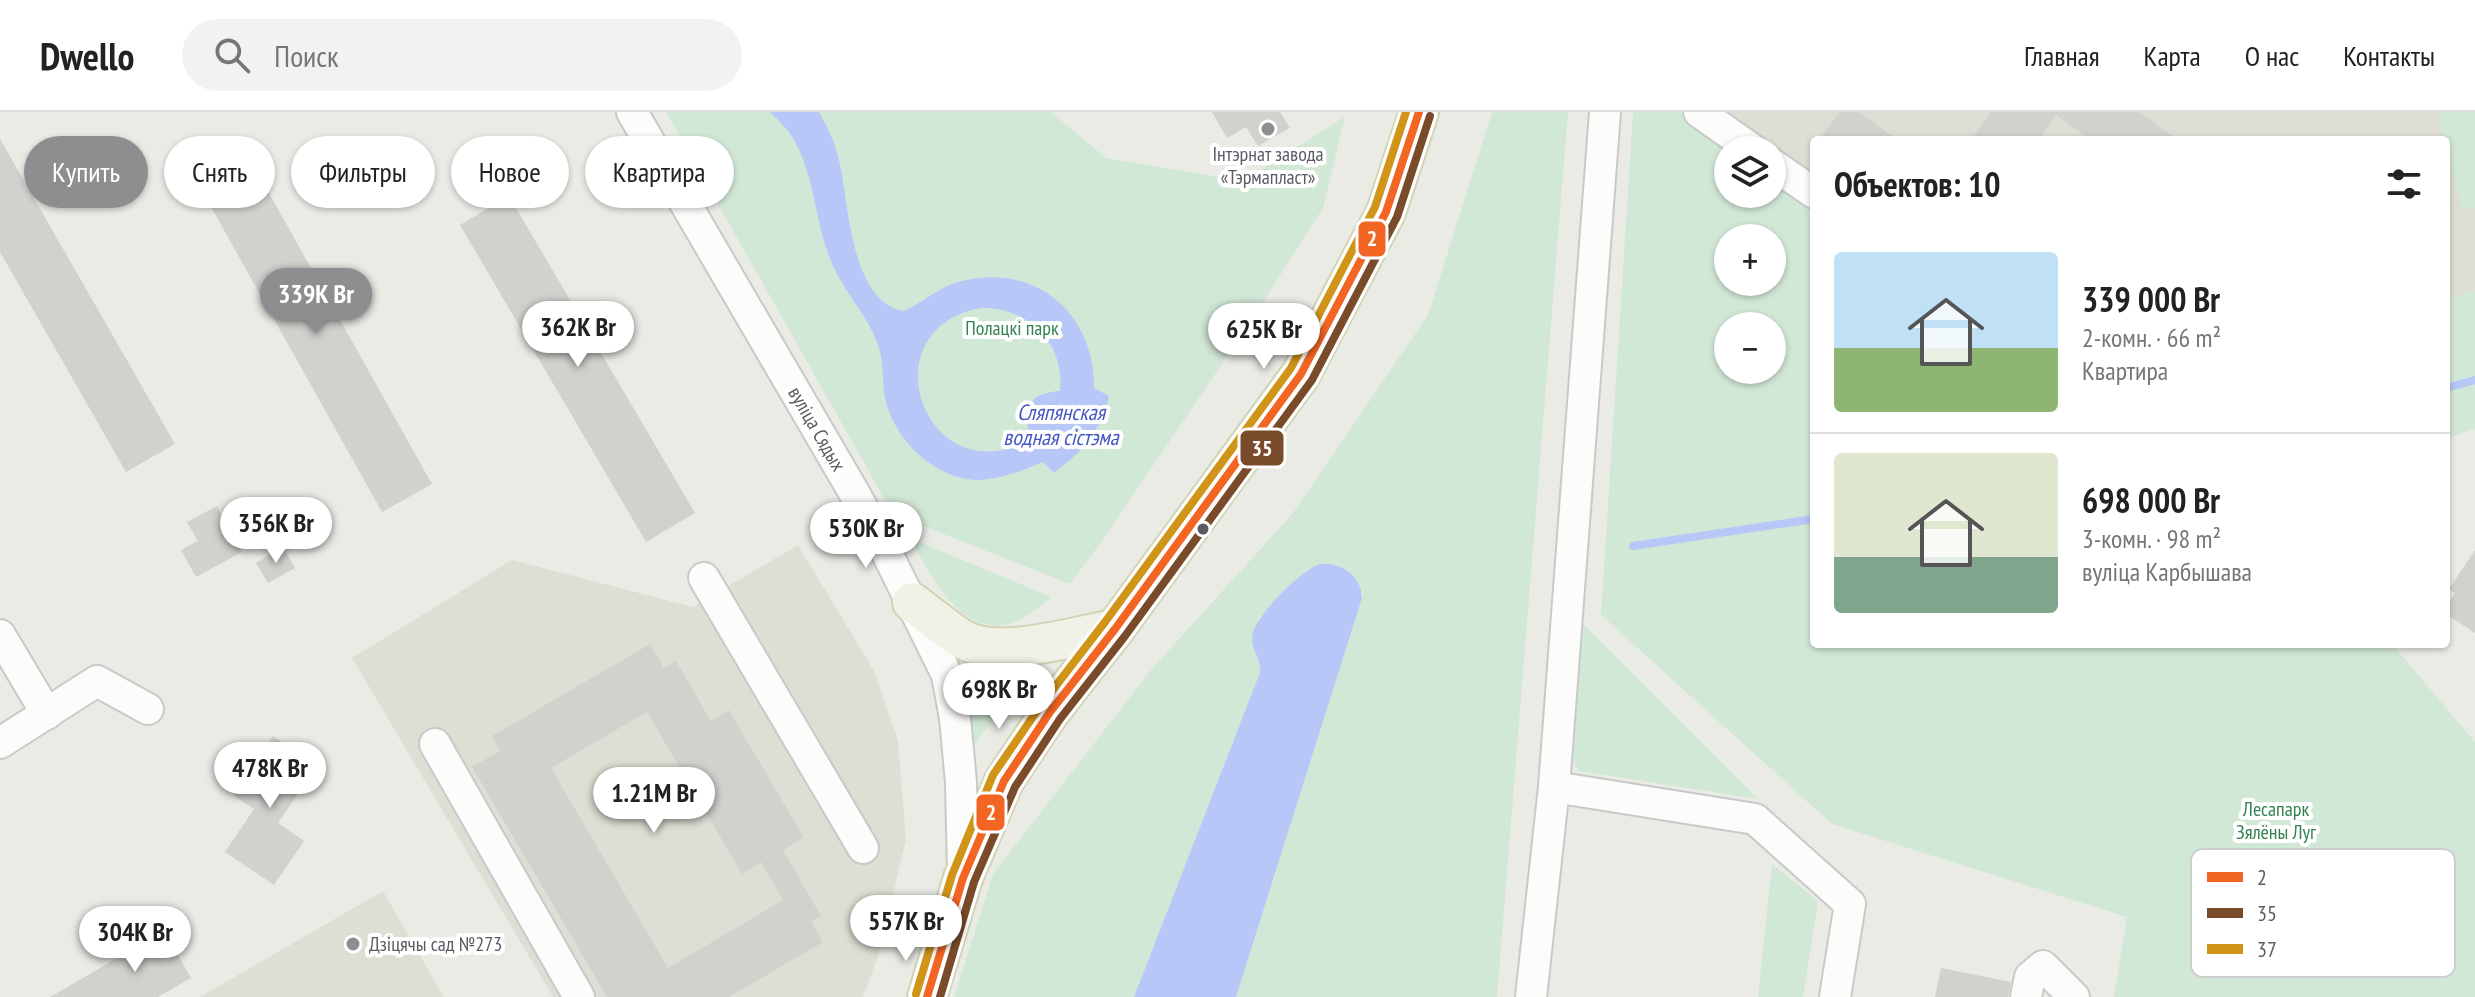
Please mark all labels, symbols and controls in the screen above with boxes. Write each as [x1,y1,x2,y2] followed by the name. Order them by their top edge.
[182,19,742,91] search box
[40,31,134,80] text: Dwello
[210,33,254,77] icon: search
[274,36,339,75] text: Поиск
[2024,37,2100,74] text: Главная
[2144,37,2201,74] text: Карта
[2245,37,2299,74] text: О нас
[2343,37,2435,74] text: Контакты
[1259,120,1277,138] marker: Інтэрнат завода «Тэрмапласт»
[24,136,148,208] chip: Купить
[164,136,275,208] chip: Снять
[291,136,435,208] chip: Фильтры
[451,136,569,208] chip: Новое
[585,136,734,208] chip: Квартира
[1714,136,1786,384] map controls
[1714,136,1786,208] button: layers
[1212,141,1324,190] place label: Інтэрнат завода «Тэрмапласт»
[1834,162,2001,206] text: Объектов: 10
[2382,162,2426,206] icon: filters
[1357,220,1387,258] line badge: 2
[1367,224,1377,252] text: 2
[1714,224,1786,296] button: +
[242,268,390,336] pin: 339K Br
[278,277,354,310] text: 339K Br
[2082,277,2220,321] text: 339 000 Br
[1898,284,1994,380] icon: home
[504,301,652,369] pin: 362K Br
[1190,303,1338,371] pin: 625K Br
[540,310,616,343] text: 362K Br
[1226,312,1302,345] text: 625K Br
[1714,312,1786,384] button: −
[965,315,1059,341] park label: Полацкі парк
[2082,321,2221,354] text: 2-комн. · 66 m²
[2082,354,2168,387] text: Квартира
[782,382,852,476] street label: вуліца Сядых
[1003,398,1120,451] water label: Сляпянская водная сістэма
[1239,429,1285,467] line badge: 35
[1251,434,1273,462] text: 35
[2082,478,2220,522] text: 698 000 Br
[1898,485,1994,581] icon: home
[202,497,350,565] pin: 356K Br
[792,502,940,570] pin: 530K Br
[238,506,314,539] text: 356K Br
[828,511,904,544] text: 530K Br
[1195,521,1211,537] unlabelled marker
[2082,522,2221,555] text: 3-комн. · 98 m²
[2082,555,2252,588] text: вуліца Карбышава
[925,663,1073,731] pin: 698K Br
[961,672,1037,705] text: 698K Br
[196,742,344,810] pin: 478K Br
[232,751,308,784] text: 478K Br
[571,767,737,835] pin: 1.21M Br
[611,776,697,809] text: 1.21M Br
[975,793,1006,832] line badge: 2
[2236,796,2316,845] park label: Лесапарк Зялёны Луг
[986,798,996,826] text: 2
[2191,849,2455,977] legend
[2257,863,2267,891] text: 2
[832,895,980,963] pin: 557K Br
[2257,899,2277,927] text: 35
[868,904,944,937] text: 557K Br
[61,906,209,974] pin: 304K Br
[97,915,173,948] text: 304K Br
[369,931,502,957] place label: Дзіцячы сад №273
[344,935,362,953] marker: Дзіцячы сад №273
[2257,935,2277,963] text: 37

